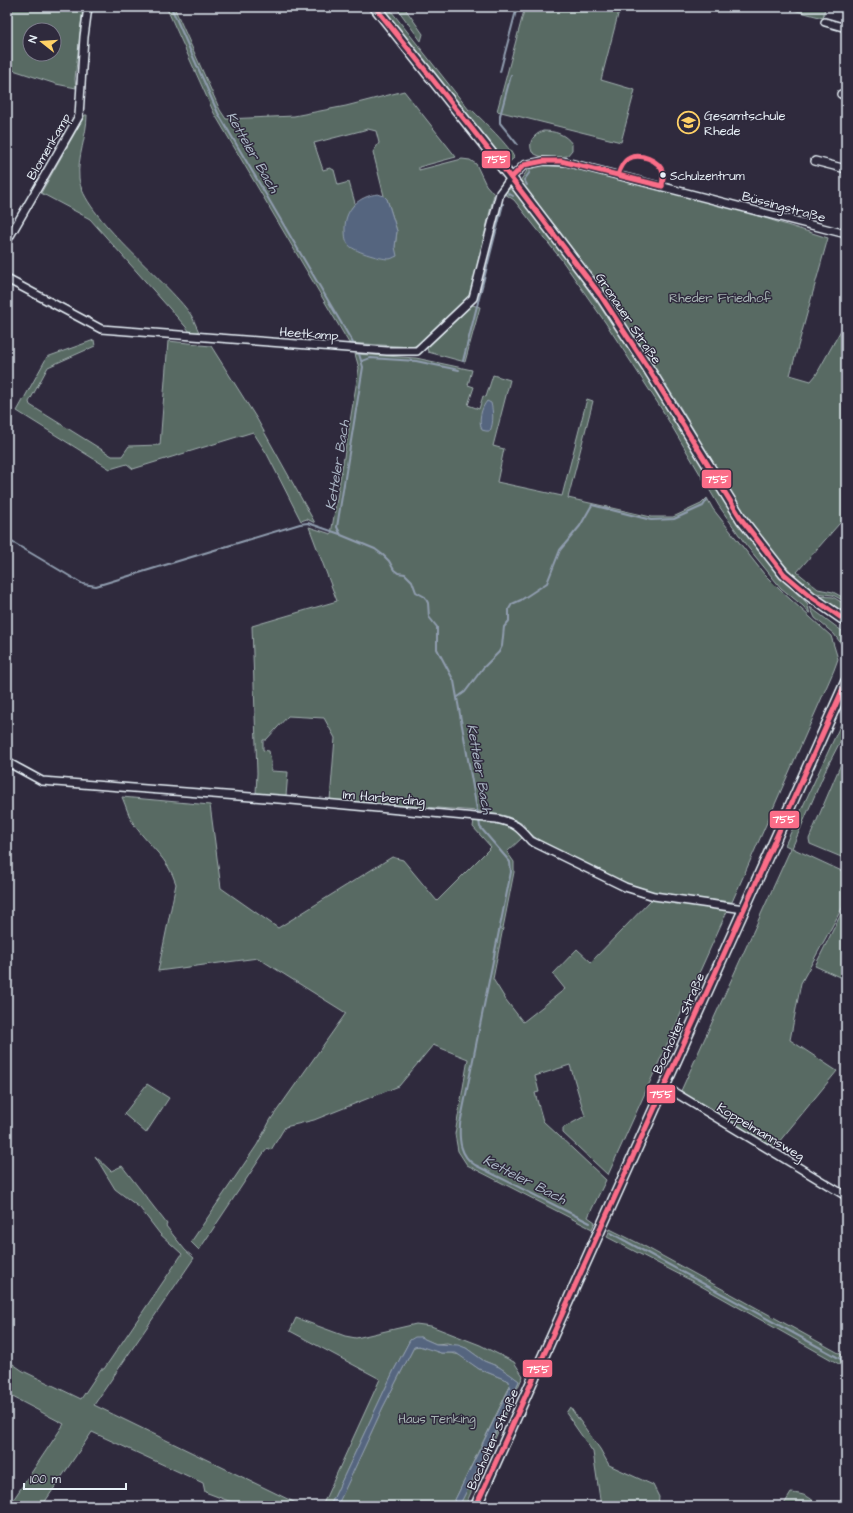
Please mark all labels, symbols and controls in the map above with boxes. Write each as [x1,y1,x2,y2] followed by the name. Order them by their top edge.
[22,22,62,62] north arrow
[25,34,41,45] text: N
[704,107,785,140] place label: Gesamtschule Rhede
[221,108,284,198] water label: Ketteler Bach
[676,109,702,135] school or university icon: Gesamtschule Rhede
[23,110,75,183] street label: Blomenkamp
[481,150,511,169] line badge: 755
[484,152,507,167] text: 755
[670,168,745,185] place label: Schulzentrum
[658,170,668,180] marker: Schulzentrum
[740,187,828,228] street label: Büssingstraße
[591,269,665,368] street label: Gronauer Straße
[669,289,771,307] park label: Rheder Friedhof
[279,323,339,345] street label: Heetkamp
[321,418,355,512] water label: Ketteler Bach
[701,469,732,489] line badge: 755
[705,472,728,487] text: 755
[461,723,497,817] water label: Ketteler Bach
[342,785,426,812] street label: Im Harberding
[769,810,800,829] line badge: 755
[772,812,795,827] text: 755
[649,970,709,1077] street label: Bocholter Straße
[646,1084,676,1104] line badge: 755
[649,1087,672,1102] text: 755
[713,1099,808,1166] street label: Koppelmannsweg
[480,1150,571,1210] water label: Ketteler Bach
[522,1359,553,1378] line badge: 755
[526,1362,549,1377] text: 755
[463,1386,523,1493] street label: Bocholter Straße
[398,1410,476,1429] park label: Haus Tenking
[24,1465,126,1491] scale bar
[30,1471,61,1488] text: 100 m

